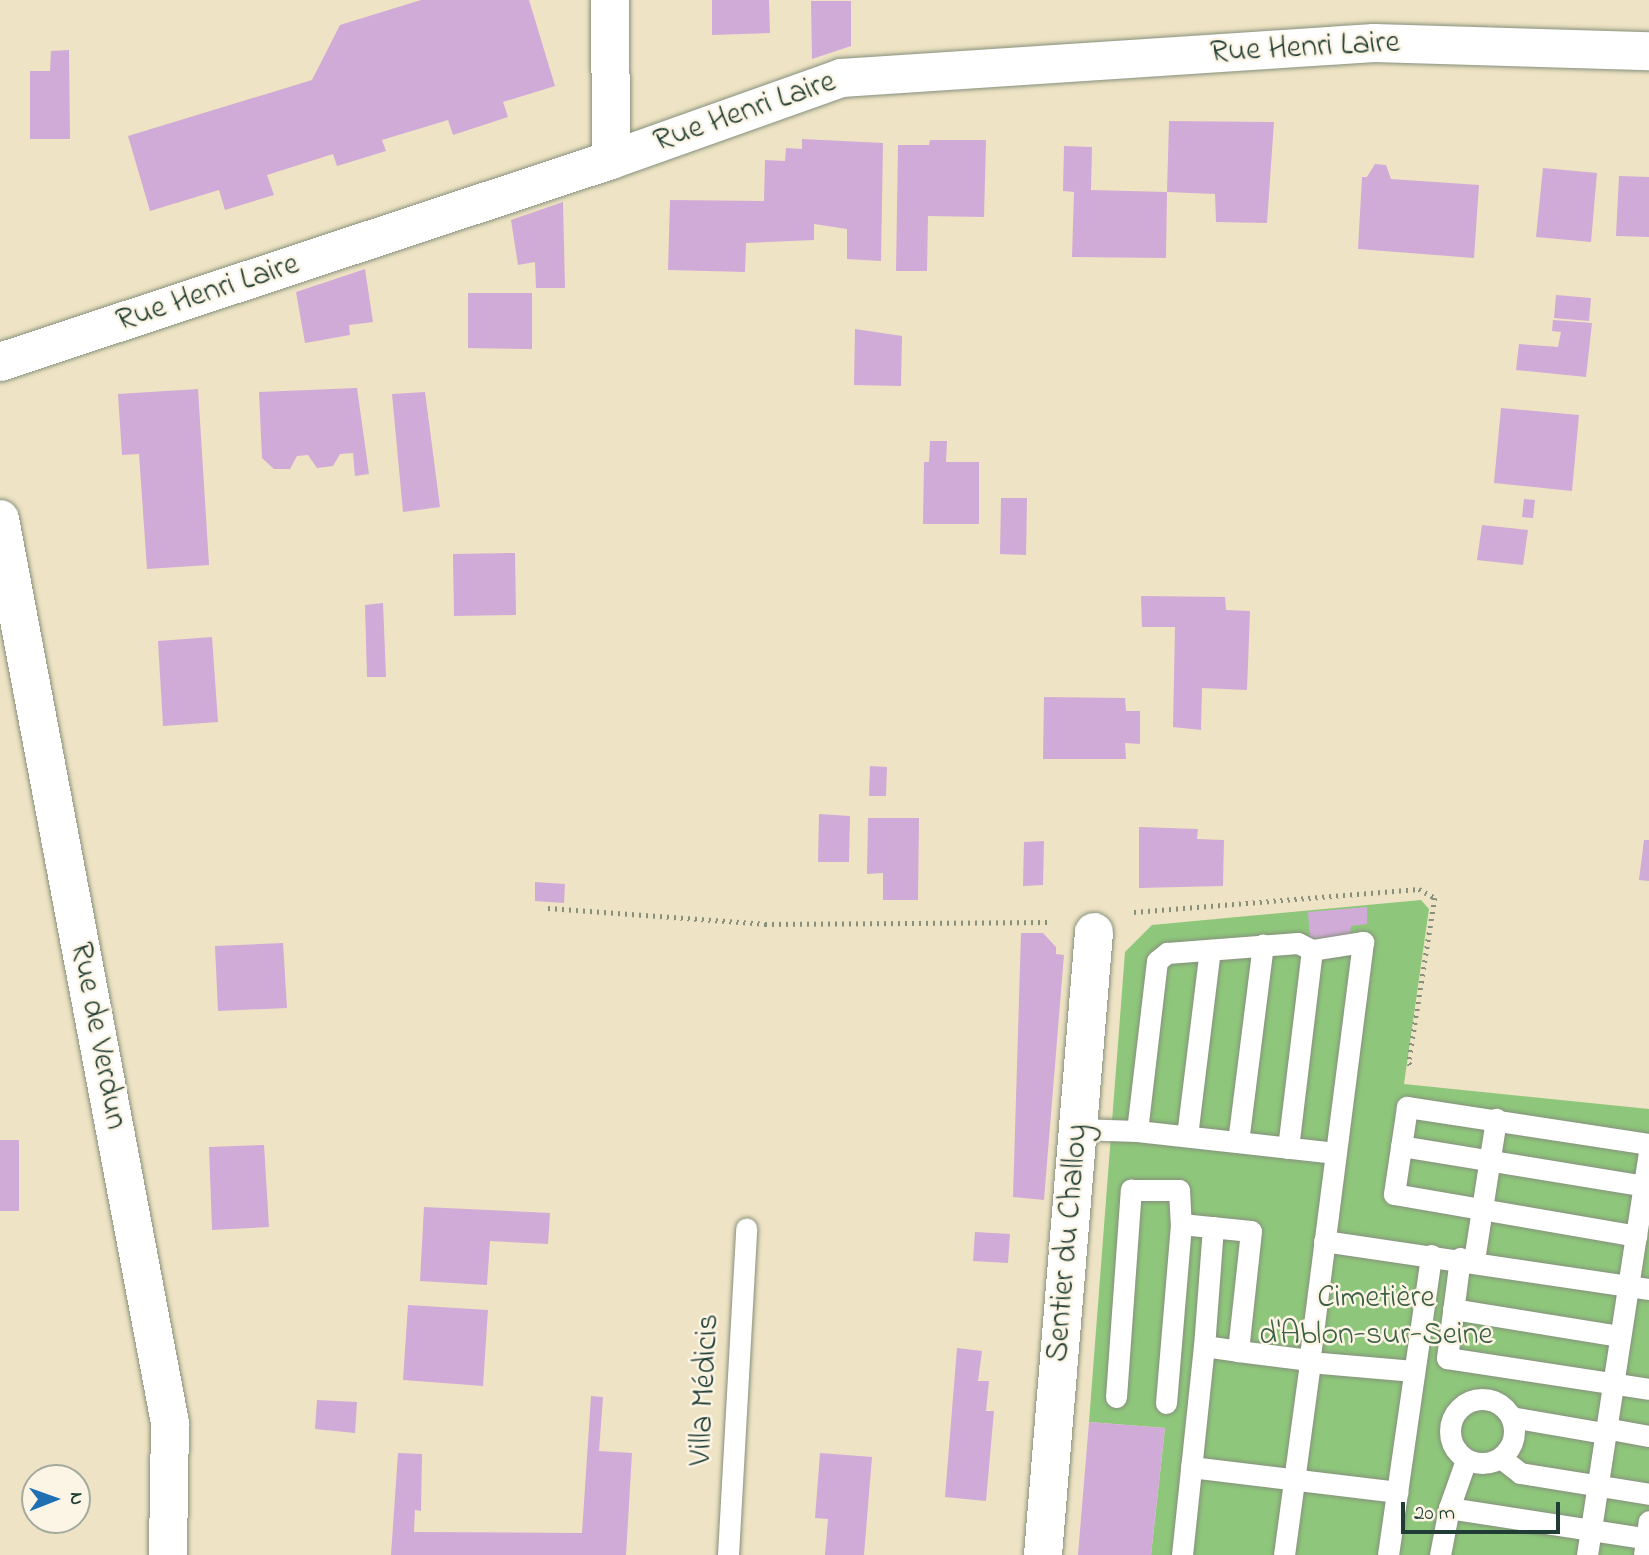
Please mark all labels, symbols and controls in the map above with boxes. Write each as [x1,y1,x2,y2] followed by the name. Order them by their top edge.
[1209,25,1401,73] street label: Rue Henri Laire
[649,64,841,162] street label: Rue Henri Laire
[112,246,304,342] street label: Rue Henri Laire
[60,939,134,1133] street label: Rue de Verdun
[1039,1122,1099,1364] street label: Sentier du Challoy
[1259,1281,1493,1356] park label: Cimetière d'Ablon-sur-Seine
[683,1313,729,1467] street label: Villa Médicis
[21,1464,91,1534] north arrow
[1404,1488,1563,1532] scale bar
[62,1492,89,1505] text: N
[1414,1499,1455,1529] text: 20 m

